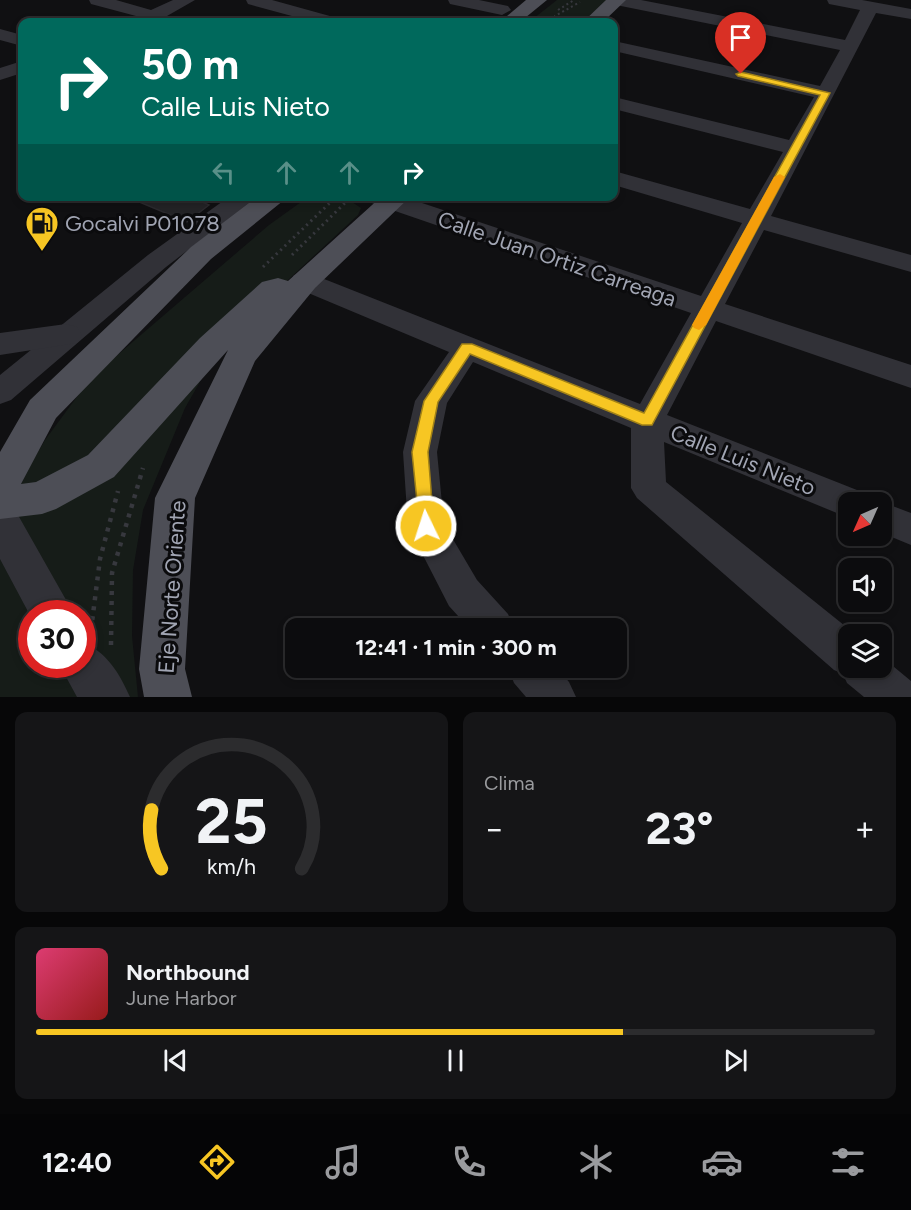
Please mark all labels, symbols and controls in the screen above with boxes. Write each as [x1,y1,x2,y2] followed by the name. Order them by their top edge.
[715,12,766,74] pin
[724,21,757,54] icon: arrive
[141,39,239,90] text: 50 m
[42,42,120,120] icon: right
[141,90,330,123] text: Calle Luis Nieto
[207,156,240,189] icon: left
[270,156,303,189] icon: ahead
[333,156,366,189] icon: ahead
[396,156,429,189] icon: right
[24,205,60,252] fuel station icon: Gocalvi P01078
[434,206,680,312] street label: Calle Juan Ortiz Carreaga
[65,210,220,237] place label: Gocalvi P01078
[667,419,819,501] street label: Calle Luis Nieto
[838,492,892,546] north arrow
[838,492,892,678] map controls
[394,494,458,558] position arrow
[152,500,192,674] street label: Eje Norte Oriente
[838,558,892,612] button: sound
[18,600,96,678] speed limit sign: 30
[838,624,892,678] button: layers
[355,634,557,661] text: 12:41 · 1 min · 300 m
[484,771,535,795] text: Clima
[195,784,268,859] text: 25
[645,801,714,855] text: 23°
[484,809,505,848] text: −
[854,809,875,848] text: +
[207,854,256,879] text: km/h
[126,959,250,986] text: Northbound
[126,986,237,1010] text: June Harbor
[159,1044,192,1077] icon: previous
[439,1044,472,1077] icon: pause
[719,1044,752,1077] icon: next
[196,1141,238,1183] icon: directions
[322,1141,364,1183] icon: music
[448,1141,490,1183] icon: phone
[575,1141,617,1183] icon: climate
[701,1141,743,1183] icon: car
[827,1141,869,1183] icon: filters
[42,1146,112,1179] text: 12:40

